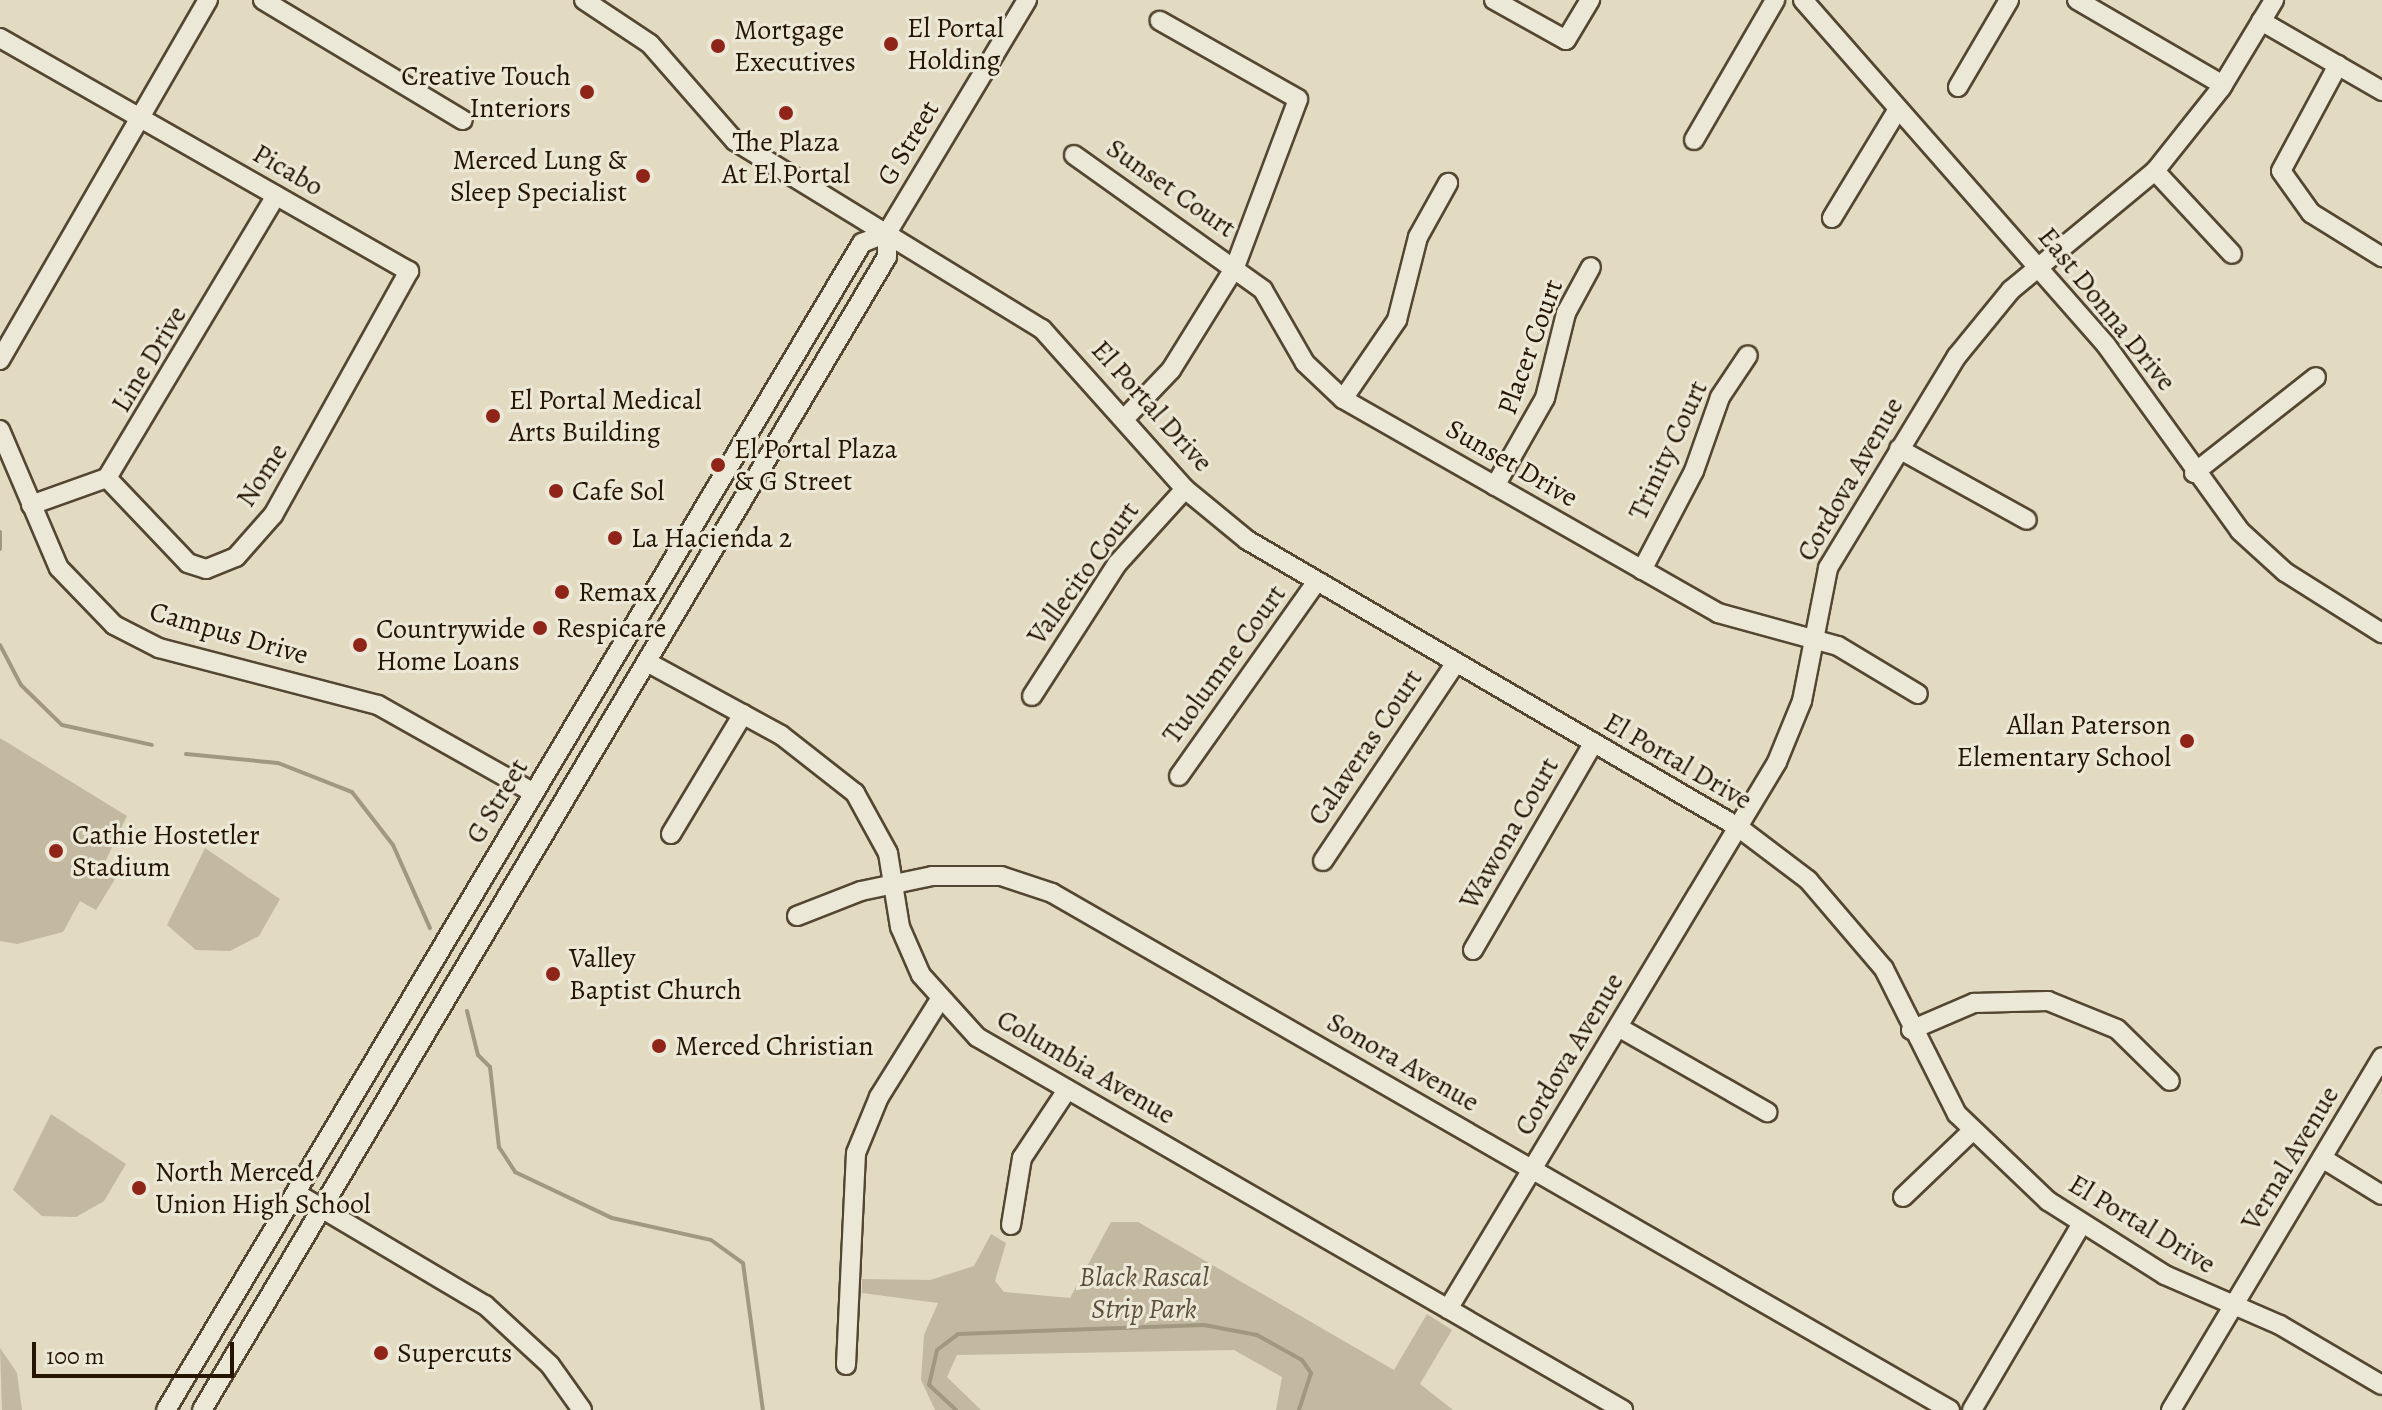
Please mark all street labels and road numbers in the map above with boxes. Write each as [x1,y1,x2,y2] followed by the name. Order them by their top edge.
[870,94,946,192] street label: G Street
[1100,131,1242,245] street label: Sunset Court
[247,136,329,204] street label: Picabo
[2031,220,2183,398] street label: East Donna Drive
[1490,275,1570,419] street label: Placer Court
[104,300,194,418] street label: Line Drive
[1084,333,1220,479] street label: El Portal Drive
[1621,375,1715,525] street label: Trinity Court
[1789,391,1911,567] street label: Cordova Avenue
[1440,412,1584,514] street label: Sunset Drive
[229,437,295,513] street label: Nome
[1020,495,1146,651] street label: Vallecito Court
[1155,578,1293,750] street label: Tuolumne Court
[146,594,312,672] street label: Campus Drive
[1301,663,1429,831] street label: Calaveras Court
[1598,705,1758,817] street label: El Portal Drive
[1452,751,1566,915] street label: Wawona Court
[459,752,535,850] street label: G Street
[1507,967,1631,1141] street label: Cordova Avenue
[991,1002,1181,1132] street label: Columbia Avenue
[1321,1005,1485,1119] street label: Sonora Avenue
[2234,1080,2346,1236] street label: Vernal Avenue
[2063,1167,2221,1281] street label: El Portal Drive

